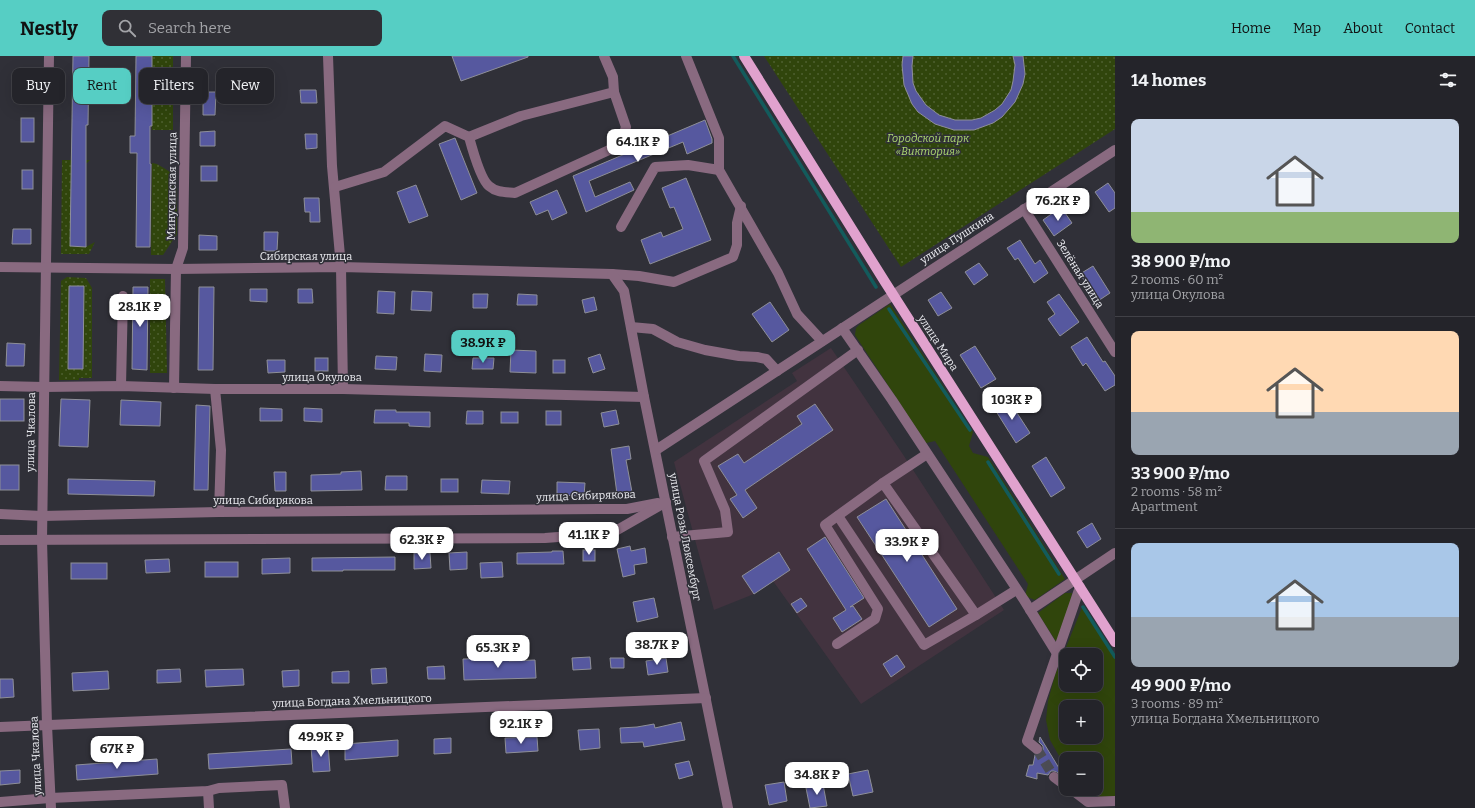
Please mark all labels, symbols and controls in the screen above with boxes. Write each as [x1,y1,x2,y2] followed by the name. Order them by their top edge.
[102,10,382,46] search box
[20,17,78,40] text: Nestly
[116,17,138,39] icon: search
[148,19,231,37] text: Search here
[1231,20,1271,37] text: Home
[1293,20,1321,37] text: Map
[1343,20,1383,37] text: About
[1405,20,1455,37] text: Contact
[12,68,65,104] chip: Buy
[73,68,131,104] chip: Rent
[139,68,208,104] chip: Filters
[216,68,274,104] chip: New
[1437,69,1459,91] icon: filters
[1131,70,1206,91] text: 14 homes
[601,129,675,163] pin: 64.1K ₽
[165,132,179,240] street label: Минусинская улица
[887,132,970,158] park label: Городской парк «Виктория»
[616,134,660,149] text: 64.1K ₽
[1259,145,1331,217] icon: home
[1021,188,1095,222] pin: 76.2K ₽
[1035,193,1081,208] text: 76.2K ₽
[917,209,996,267] street label: улица Пушкина
[1054,237,1106,311] street label: Зелёная улица
[260,250,352,263] street label: Сибирская улица
[1131,251,1231,272] text: 38 900 ₽/mo
[1131,272,1223,287] text: 2 rooms · 60 m²
[1131,287,1225,302] text: улица Окулова
[103,294,177,328] pin: 28.1K ₽
[118,299,162,314] text: 28.1K ₽
[914,312,961,373] street label: улица Мира
[446,330,520,364] pin: 38.9K ₽
[460,335,506,350] text: 38.9K ₽
[1259,357,1331,429] icon: home
[281,371,362,384] street label: улица Окулова
[979,387,1045,421] pin: 103K ₽
[24,392,38,473] street label: улица Чкалова
[991,392,1033,407] text: 103K ₽
[1131,463,1230,484] text: 33 900 ₽/mo
[666,471,704,603] street label: улица Розы Люксембург
[1131,484,1222,499] text: 2 rooms · 58 m²
[535,488,636,504] street label: улица Сибирякова
[212,494,313,507] street label: улица Сибирякова
[1131,499,1198,514] text: Apartment
[552,522,626,556] pin: 41.1K ₽
[385,527,459,561] pin: 62.3K ₽
[568,527,610,542] text: 41.1K ₽
[870,529,944,563] pin: 33.9K ₽
[399,532,445,547] text: 62.3K ₽
[885,534,929,549] text: 33.9K ₽
[1259,569,1331,641] icon: home
[620,632,694,666] pin: 38.7K ₽
[461,635,535,669] pin: 65.3K ₽
[635,637,679,652] text: 38.7K ₽
[476,640,520,655] text: 65.3K ₽
[1059,648,1103,796] map controls
[1059,648,1103,692] button: locate
[1131,675,1231,696] text: 49 900 ₽/mo
[271,692,432,710] street label: улица Богдана Хмельницкого
[1131,696,1223,711] text: 3 rooms · 89 m²
[1059,700,1103,744] button: +
[484,711,558,745] pin: 92.1K ₽
[1131,711,1319,726] text: улица Богдана Хмельницкого
[27,716,45,797] street label: улица Чкалова
[499,716,543,731] text: 92.1K ₽
[284,724,358,758] pin: 49.9K ₽
[298,729,344,744] text: 49.9K ₽
[89,736,145,770] pin: 67K ₽
[100,741,134,756] text: 67K ₽
[1059,752,1103,796] button: −
[780,762,854,796] pin: 34.8K ₽
[794,767,840,782] text: 34.8K ₽

